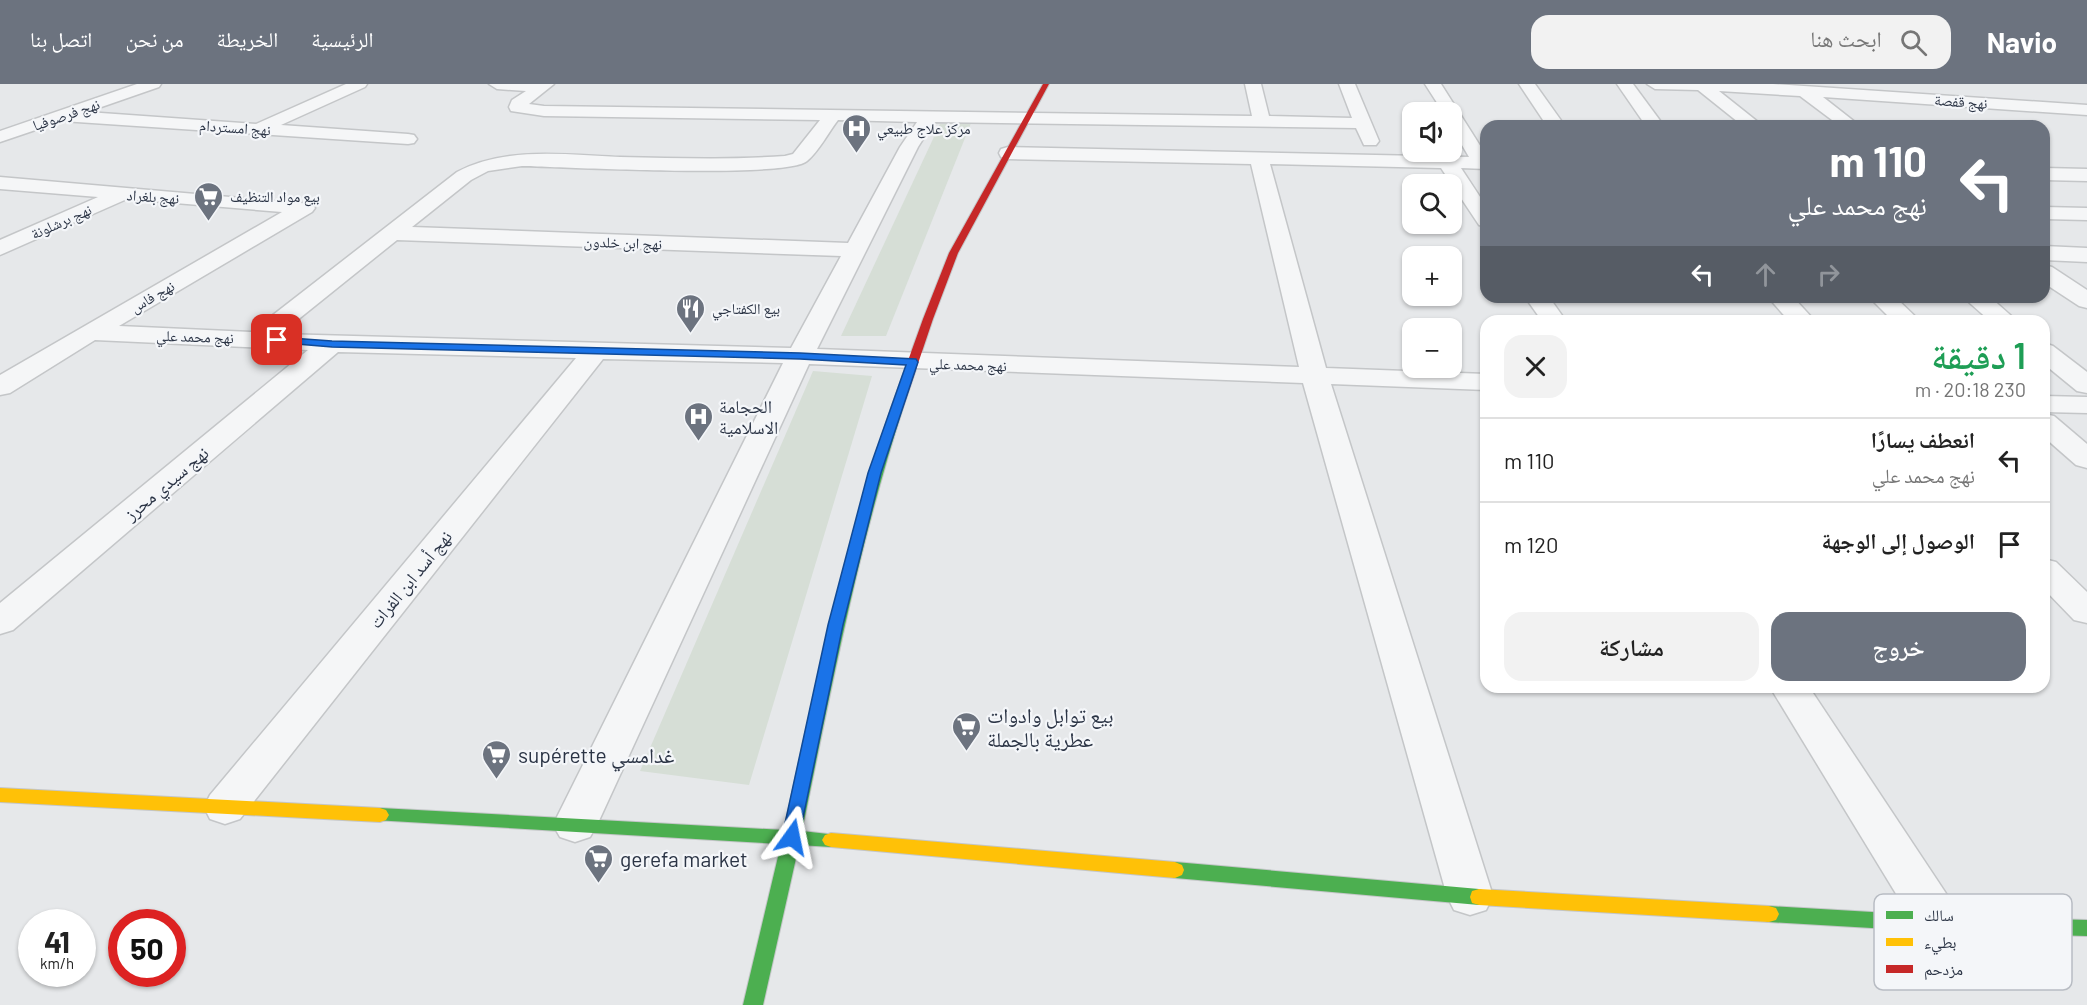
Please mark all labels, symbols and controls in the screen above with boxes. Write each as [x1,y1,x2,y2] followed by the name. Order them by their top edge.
[1531,15,1951,69] search box
[1810,25,1882,51] text: ابحث هنا
[1987,25,2057,59] text: Navio
[30,26,92,51] text: اتصل بنا
[125,26,183,51] text: من نحن
[216,26,278,51] text: الخريطة
[311,26,374,51] text: الرئيسية
[1897,26,1930,59] icon: search
[1934,90,1988,114] street label: نهج قفصة
[30,94,102,136] street label: نهج فرصوفيا
[1402,102,1462,378] map controls
[1402,102,1462,162] button: sound
[840,112,872,154] hospital icon: مركز علاج طبيعي
[198,116,271,140] street label: نهج امستردام
[877,119,971,141] place label: مركز علاج طبيعي
[1830,135,1927,185] text: 110 m
[1948,144,2026,222] icon: left
[1402,174,1462,234] button: search
[193,180,225,222] supermarket icon: بيع مواد التنظيف
[126,185,180,209] street label: نهج بلغراد
[230,187,320,207] place label: بيع مواد التنظيف
[1787,188,1927,220] text: نهج محمد علي
[28,200,95,244] street label: نهج برشلونة
[583,232,663,254] street label: نهج ابن خلدون
[1402,246,1462,306] button: +
[1686,258,1719,291] icon: left
[1749,258,1782,291] icon: ahead
[1812,258,1845,291] icon: right
[127,276,178,318] street label: نهج فاس
[675,292,707,334] restaurant icon: بيع الكفتاجي
[712,299,780,321] place label: بيع الكفتاجي
[251,314,302,365] pin
[1402,318,1462,378] button: −
[260,323,293,356] icon: arrive
[156,326,234,350] street label: نهج محمد علي
[1931,333,2026,376] text: 1 دقيقة
[1504,335,1567,398] button: close
[929,354,1007,378] street label: نهج محمد علي
[1915,377,2026,401] text: 230 m · 20:18
[719,395,778,438] place label: الحجامة الاسلامية
[682,400,714,442] hospital icon: الحجامة الاسلامية
[1871,426,1975,452] text: انعطف يسارًا
[119,441,216,529] street label: نهج سيدي محرز
[1993,444,2026,477] icon: left
[1504,447,1555,473] text: 110 m
[1872,463,1975,487] text: نهج محمد علي
[364,526,458,634] street label: نهج أسد ابن الفرات
[1822,527,1975,553] text: الوصول إلى الوجهة
[1993,528,2026,561] icon: arrive
[1504,531,1559,557] text: 120 m
[1504,612,1759,681] button: مشاركة
[1771,612,2026,681] button: خروج
[987,702,1114,751] place label: بيع توابل وادوات عطرية بالجملة
[950,710,982,752] supermarket icon: بيع توابل وادوات عطرية بالجملة
[481,738,513,780] supermarket icon: supérette غدامسي
[518,742,675,772] place label: supérette غدامسي
[760,805,824,869] position arrow
[583,842,615,884] supermarket icon: gerefa market
[620,846,748,871] place label: gerefa market
[1874,894,2072,990] legend
[1924,905,1954,924] text: سالك
[108,909,186,987] speed limit sign: 50
[44,923,70,959] text: 41
[1924,932,1956,955] text: بطيء
[40,954,74,972] text: km/h
[1924,959,1963,980] text: مزدحم

